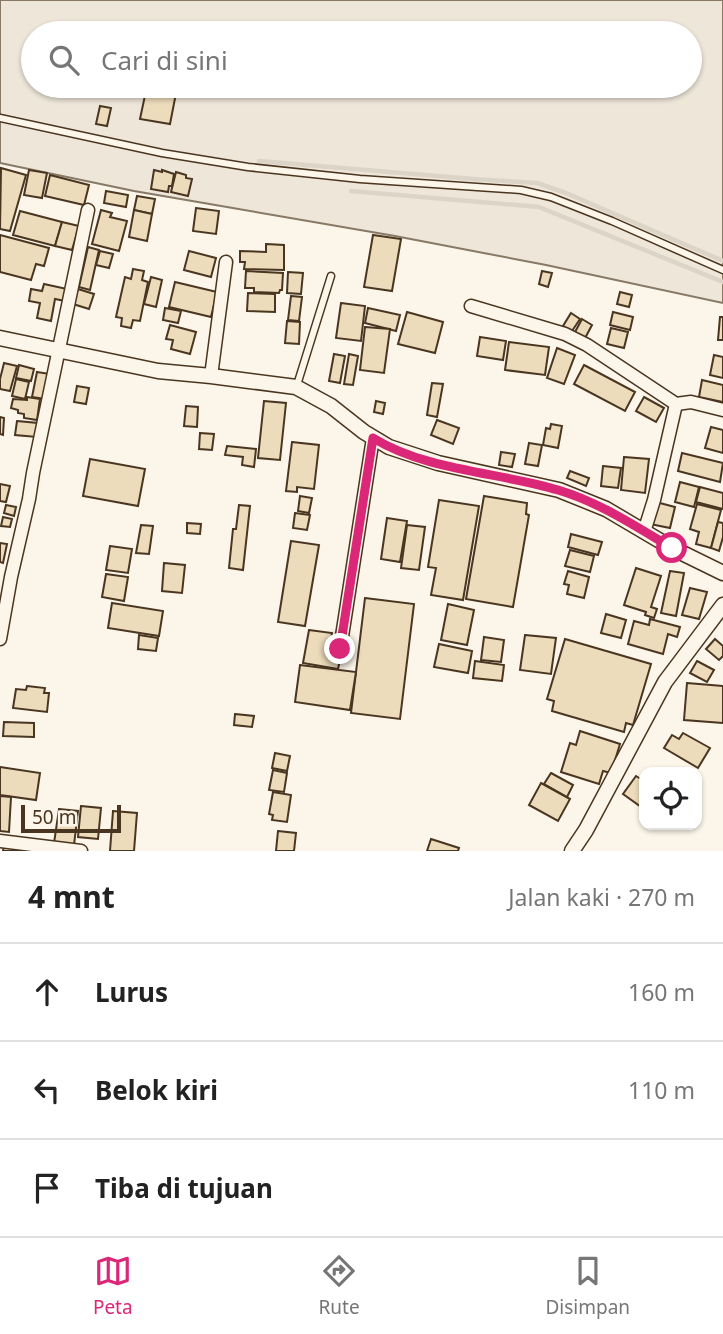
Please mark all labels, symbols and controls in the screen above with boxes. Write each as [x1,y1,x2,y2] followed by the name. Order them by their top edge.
[21,21,702,98] search box
[45,41,83,79] icon: search
[101,42,228,78] text: Cari di sini
[656,532,687,563] route start
[324,633,355,664] route end
[639,767,702,830] map controls
[639,767,702,830] button: locate
[21,802,121,834] scale bar
[32,804,76,830] text: 50 m
[28,876,115,917] text: 4 mnt
[508,881,695,913] text: Jalan kaki · 270 m
[28,973,66,1011] icon: ahead
[95,974,168,1010] text: Lurus
[628,976,695,1008] text: 160 m
[28,1071,66,1109] icon: left
[95,1072,218,1108] text: Belok kiri
[628,1074,695,1106] text: 110 m
[28,1169,66,1207] icon: arrive
[95,1170,273,1206] text: Tiba di tujuan
[93,1252,133,1320] tab: Peta
[318,1252,360,1320] tab: Rute
[545,1252,630,1320] tab: Disimpan

